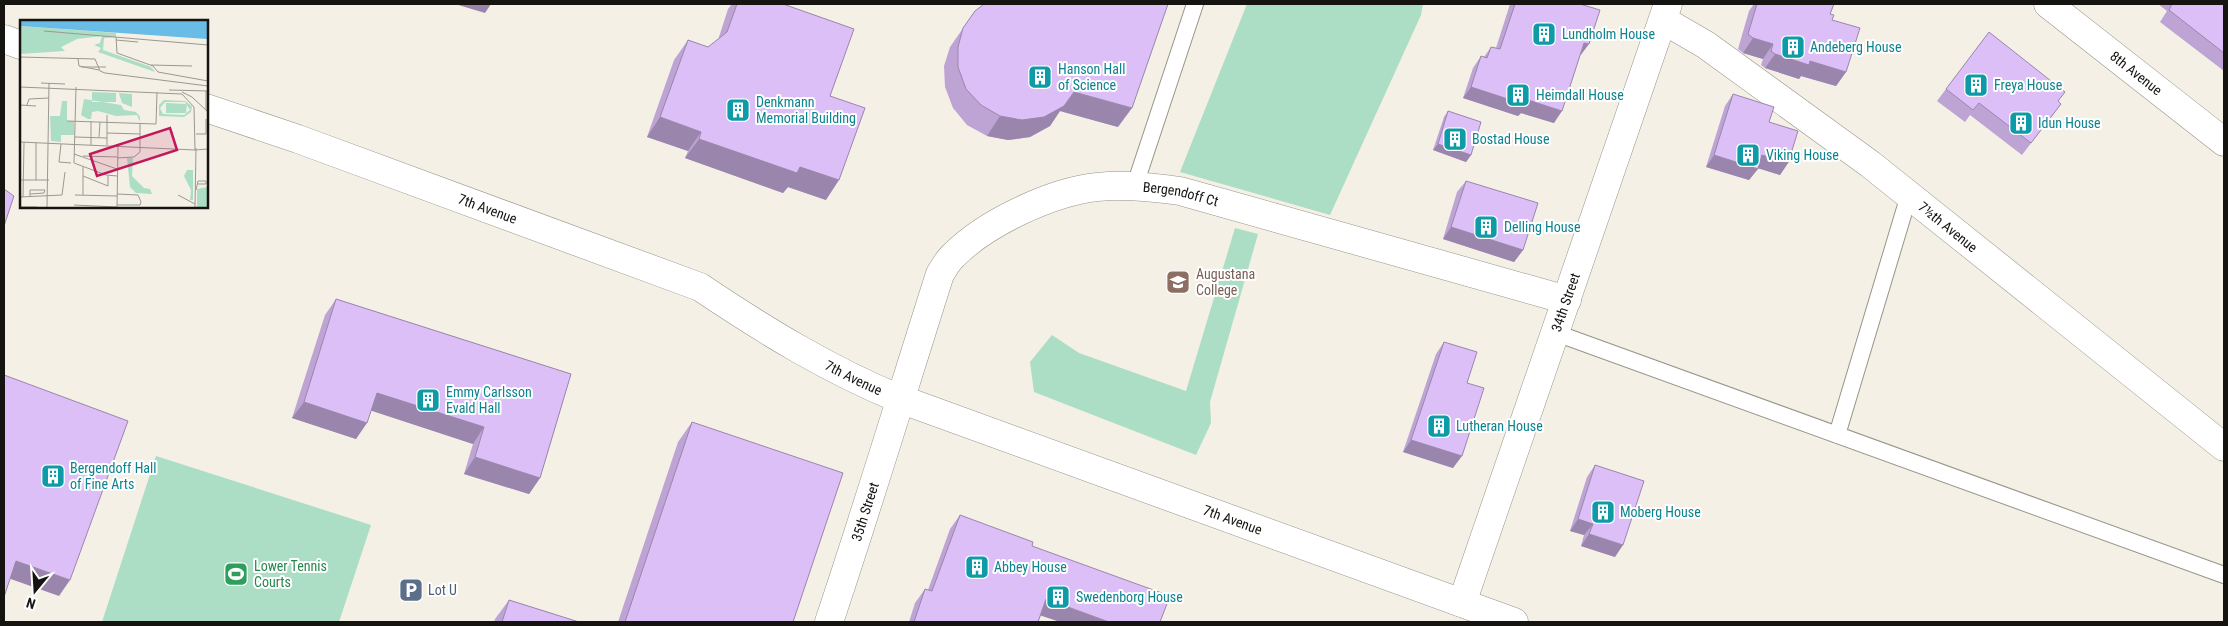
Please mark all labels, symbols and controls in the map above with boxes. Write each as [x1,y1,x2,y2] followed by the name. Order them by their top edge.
[20,20,208,208] inset map
[1531,21,1557,47] building icon: Lundholm House
[1562,26,1655,42] place label: Lundholm House
[1780,34,1806,60] building icon: Andeberg House
[1810,39,1902,55] place label: Andeberg House
[2107,48,2166,99] street label: 8th Avenue
[1058,61,1125,93] place label: Hanson Hall of Science
[1027,64,1053,90] building icon: Hanson Hall of Science
[1963,72,1989,98] building icon: Freya House
[1994,77,2063,93] place label: Freya House
[1505,82,1531,108] building icon: Heimdall House
[1536,87,1624,103] place label: Heimdall House
[756,94,856,126] place label: Denkmann Memorial Building
[725,97,751,123] building icon: Denkmann Memorial Building
[2008,110,2034,136] building icon: Idun House
[2038,115,2101,131] place label: Idun House
[1442,126,1468,152] building icon: Bostad House
[1472,131,1550,147] place label: Bostad House
[1735,142,1761,168] building icon: Viking House
[1766,147,1839,163] place label: Viking House
[1142,179,1220,209] street label: Bergendoff Ct
[456,191,519,227] street label: 7th Avenue
[1915,198,1981,256] street label: 7½th Avenue
[1473,214,1499,240] building icon: Delling House
[1504,219,1581,235] place label: Delling House
[1196,266,1255,298] place label: Augustana College
[1165,269,1191,295] school or university icon: Augustana College
[1548,271,1583,334] street label: 34th Street
[822,357,885,399] street label: 7th Avenue
[446,384,532,416] place label: Emmy Carlsson Evald Hall
[415,387,441,413] building icon: Emmy Carlsson Evald Hall
[1426,413,1452,439] building icon: Lutheran House
[1456,418,1543,434] place label: Lutheran House
[70,460,156,492] place label: Bergendoff Hall of Fine Arts
[40,463,66,489] building icon: Bergendoff Hall of Fine Arts
[848,480,882,543] street label: 35th Street
[1590,499,1616,525] building icon: Moberg House
[1201,502,1265,538] street label: 7th Avenue
[1620,504,1701,520] place label: Moberg House
[964,554,990,580] building icon: Abbey House
[254,558,327,590] place label: Lower Tennis Courts
[994,559,1067,575] place label: Abbey House
[223,561,249,587] sports icon: Lower Tennis Courts
[10,566,60,616] north arrow
[398,577,424,603] parking icon: Lot U
[428,582,457,598] place label: Lot U
[1045,584,1071,610] building icon: Swedenborg House
[1076,589,1183,605] place label: Swedenborg House
[24,594,38,612] text: N

